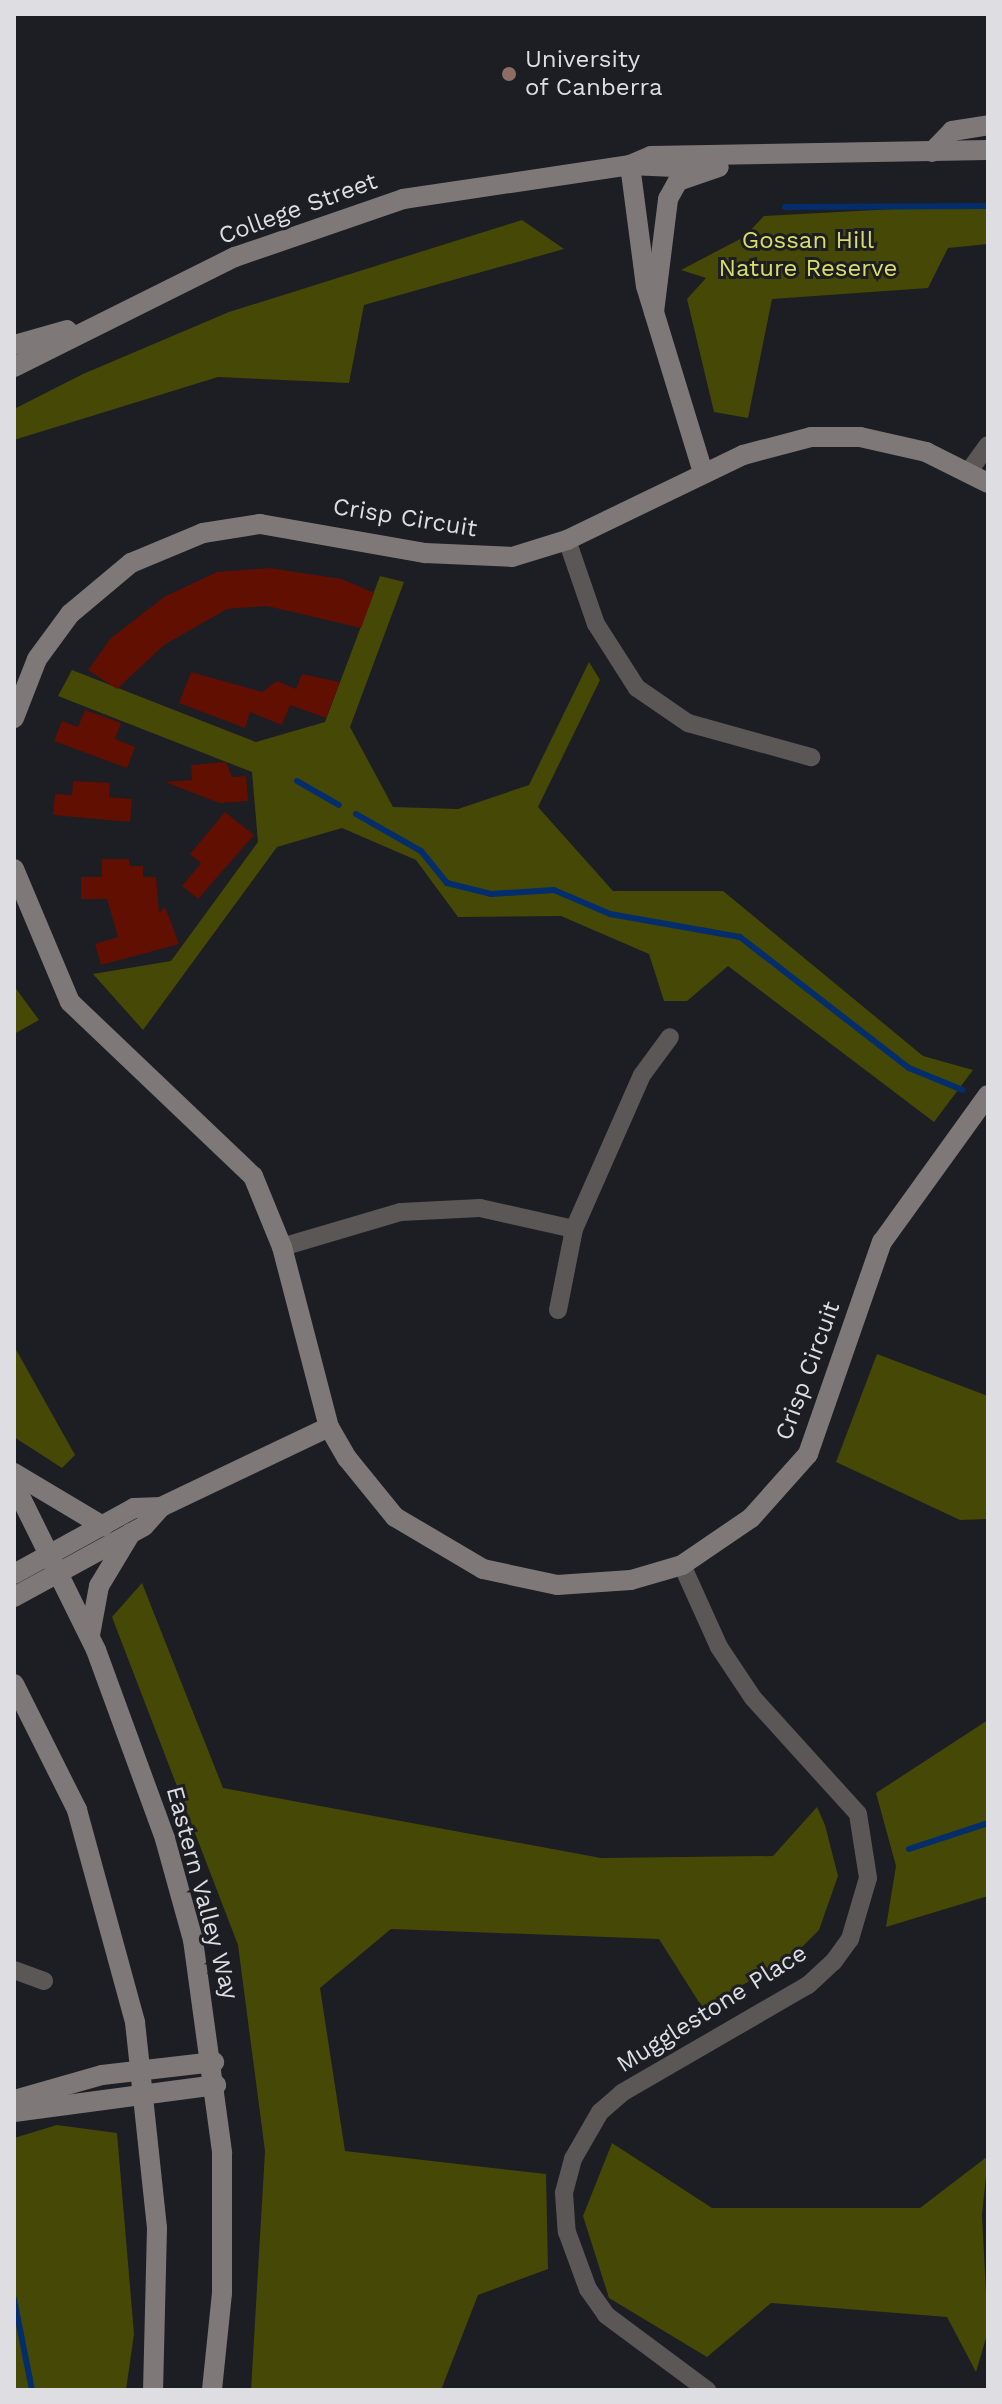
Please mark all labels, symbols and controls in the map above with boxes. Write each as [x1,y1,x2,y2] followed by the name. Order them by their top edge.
[525,46,663,102] place label: University of Canberra
[500,65,518,83] marker: University of Canberra
[215,167,381,251] street label: College Street
[719,227,897,283] park label: Gossan Hill Nature Reserve
[331,492,479,544] street label: Crisp Circuit
[770,1298,846,1444] street label: Crisp Circuit
[159,1782,245,2004] street label: Eastern Valley Way
[612,1939,812,2079] street label: Mugglestone Place

